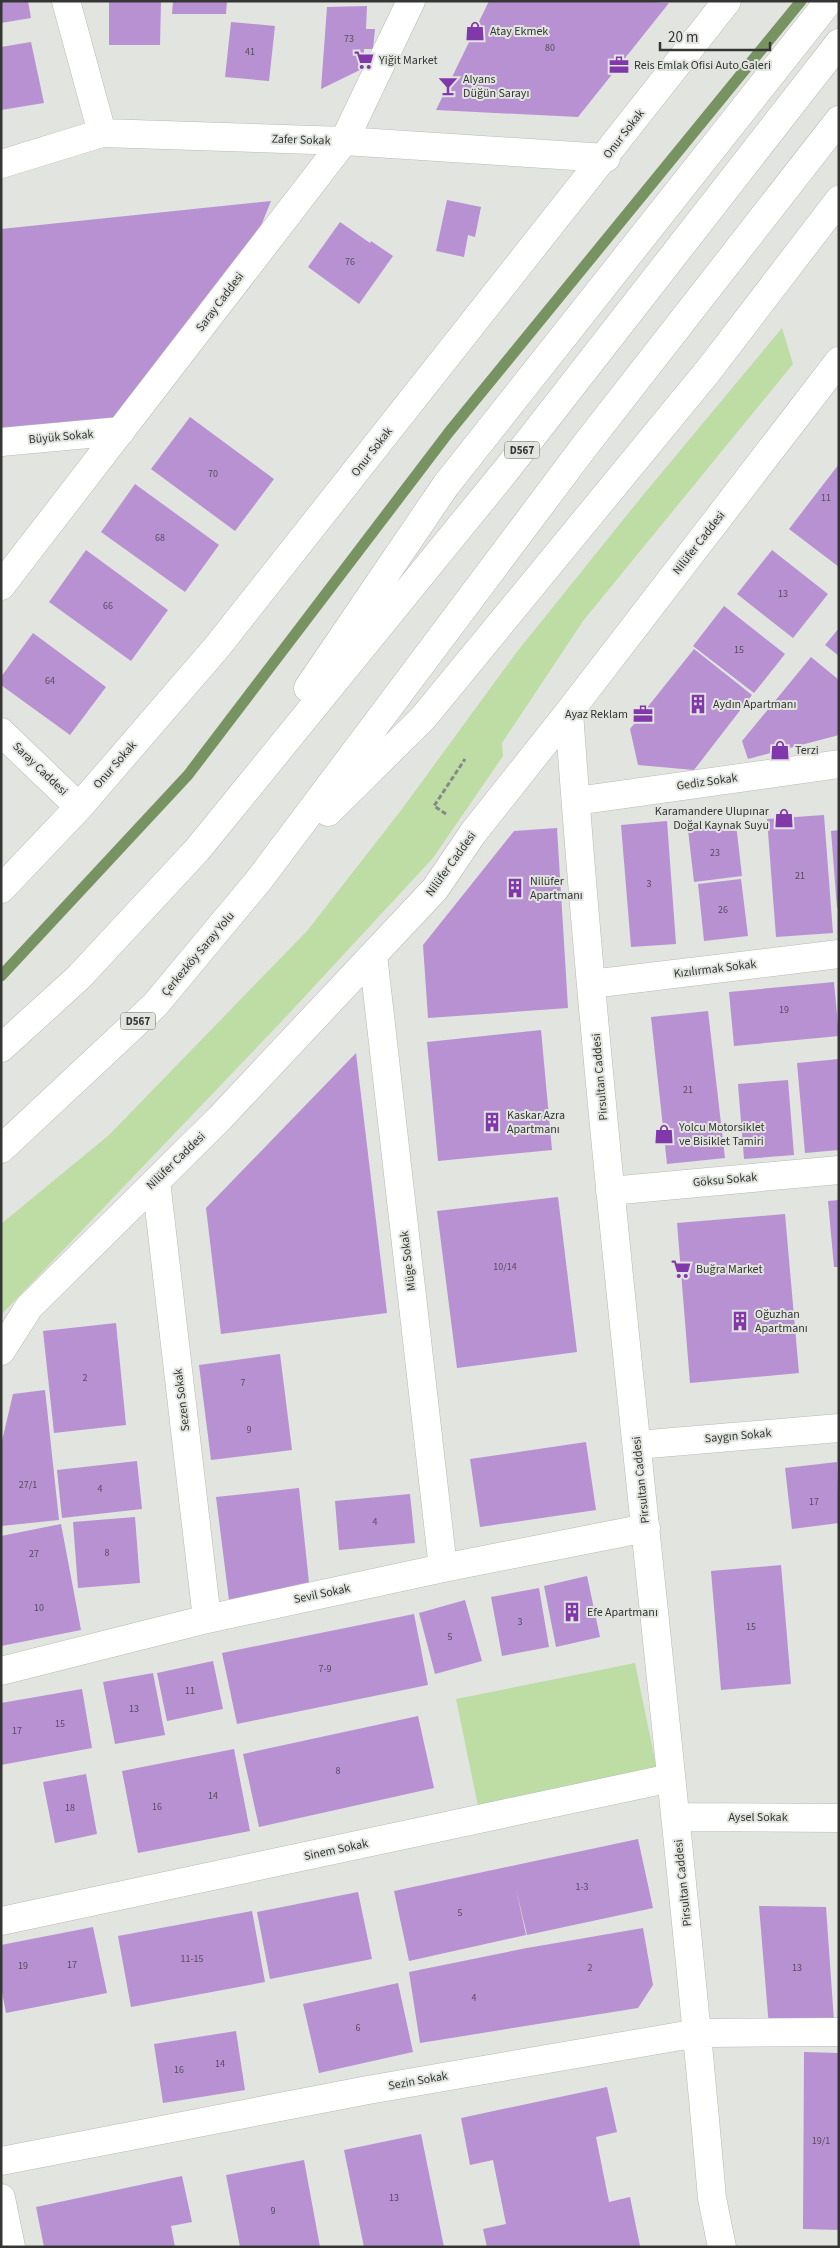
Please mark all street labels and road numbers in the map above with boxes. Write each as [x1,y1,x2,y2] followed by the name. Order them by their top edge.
[599,106,649,162] street label: Onur Sokak
[271,130,331,150] street label: Zafer Sokak
[192,269,248,335] street label: Saray Caddesi
[347,424,397,480] street label: Onur Sokak
[28,426,94,448] street label: Büyük Sokak
[504,442,540,458] road number: D567
[669,508,729,578] street label: Nilüfer Caddesi
[89,737,141,793] street label: Onur Sokak
[9,738,71,800] street label: Saray Caddesi
[676,769,739,795] street label: Gediz Sokak
[422,828,480,900] street label: Nilüfer Caddesi
[158,908,238,1000] street label: Çerkezköy Saray Yolu
[673,955,757,983] street label: Kızılırmak Sokak
[120,1012,156,1030] road number: D567
[588,1033,612,1121] street label: Pirsultan Caddesi
[143,1128,209,1194] street label: Nilüfer Caddesi
[692,1169,758,1191] street label: Göksu Sokak
[396,1230,420,1292] street label: Müge Sokak
[170,1368,194,1432] street label: Sezen Sokak
[704,1425,772,1447] street label: Saygın Sokak
[628,1436,654,1524] street label: Pirsultan Caddesi
[292,1580,352,1608] street label: Sevil Sokak
[728,1809,788,1826] street label: Aysel Sokak
[302,1835,370,1865] street label: Sinem Sokak
[670,1839,696,1927] street label: Pirsultan Caddesi
[387,2067,449,2095] street label: Sezin Sokak

